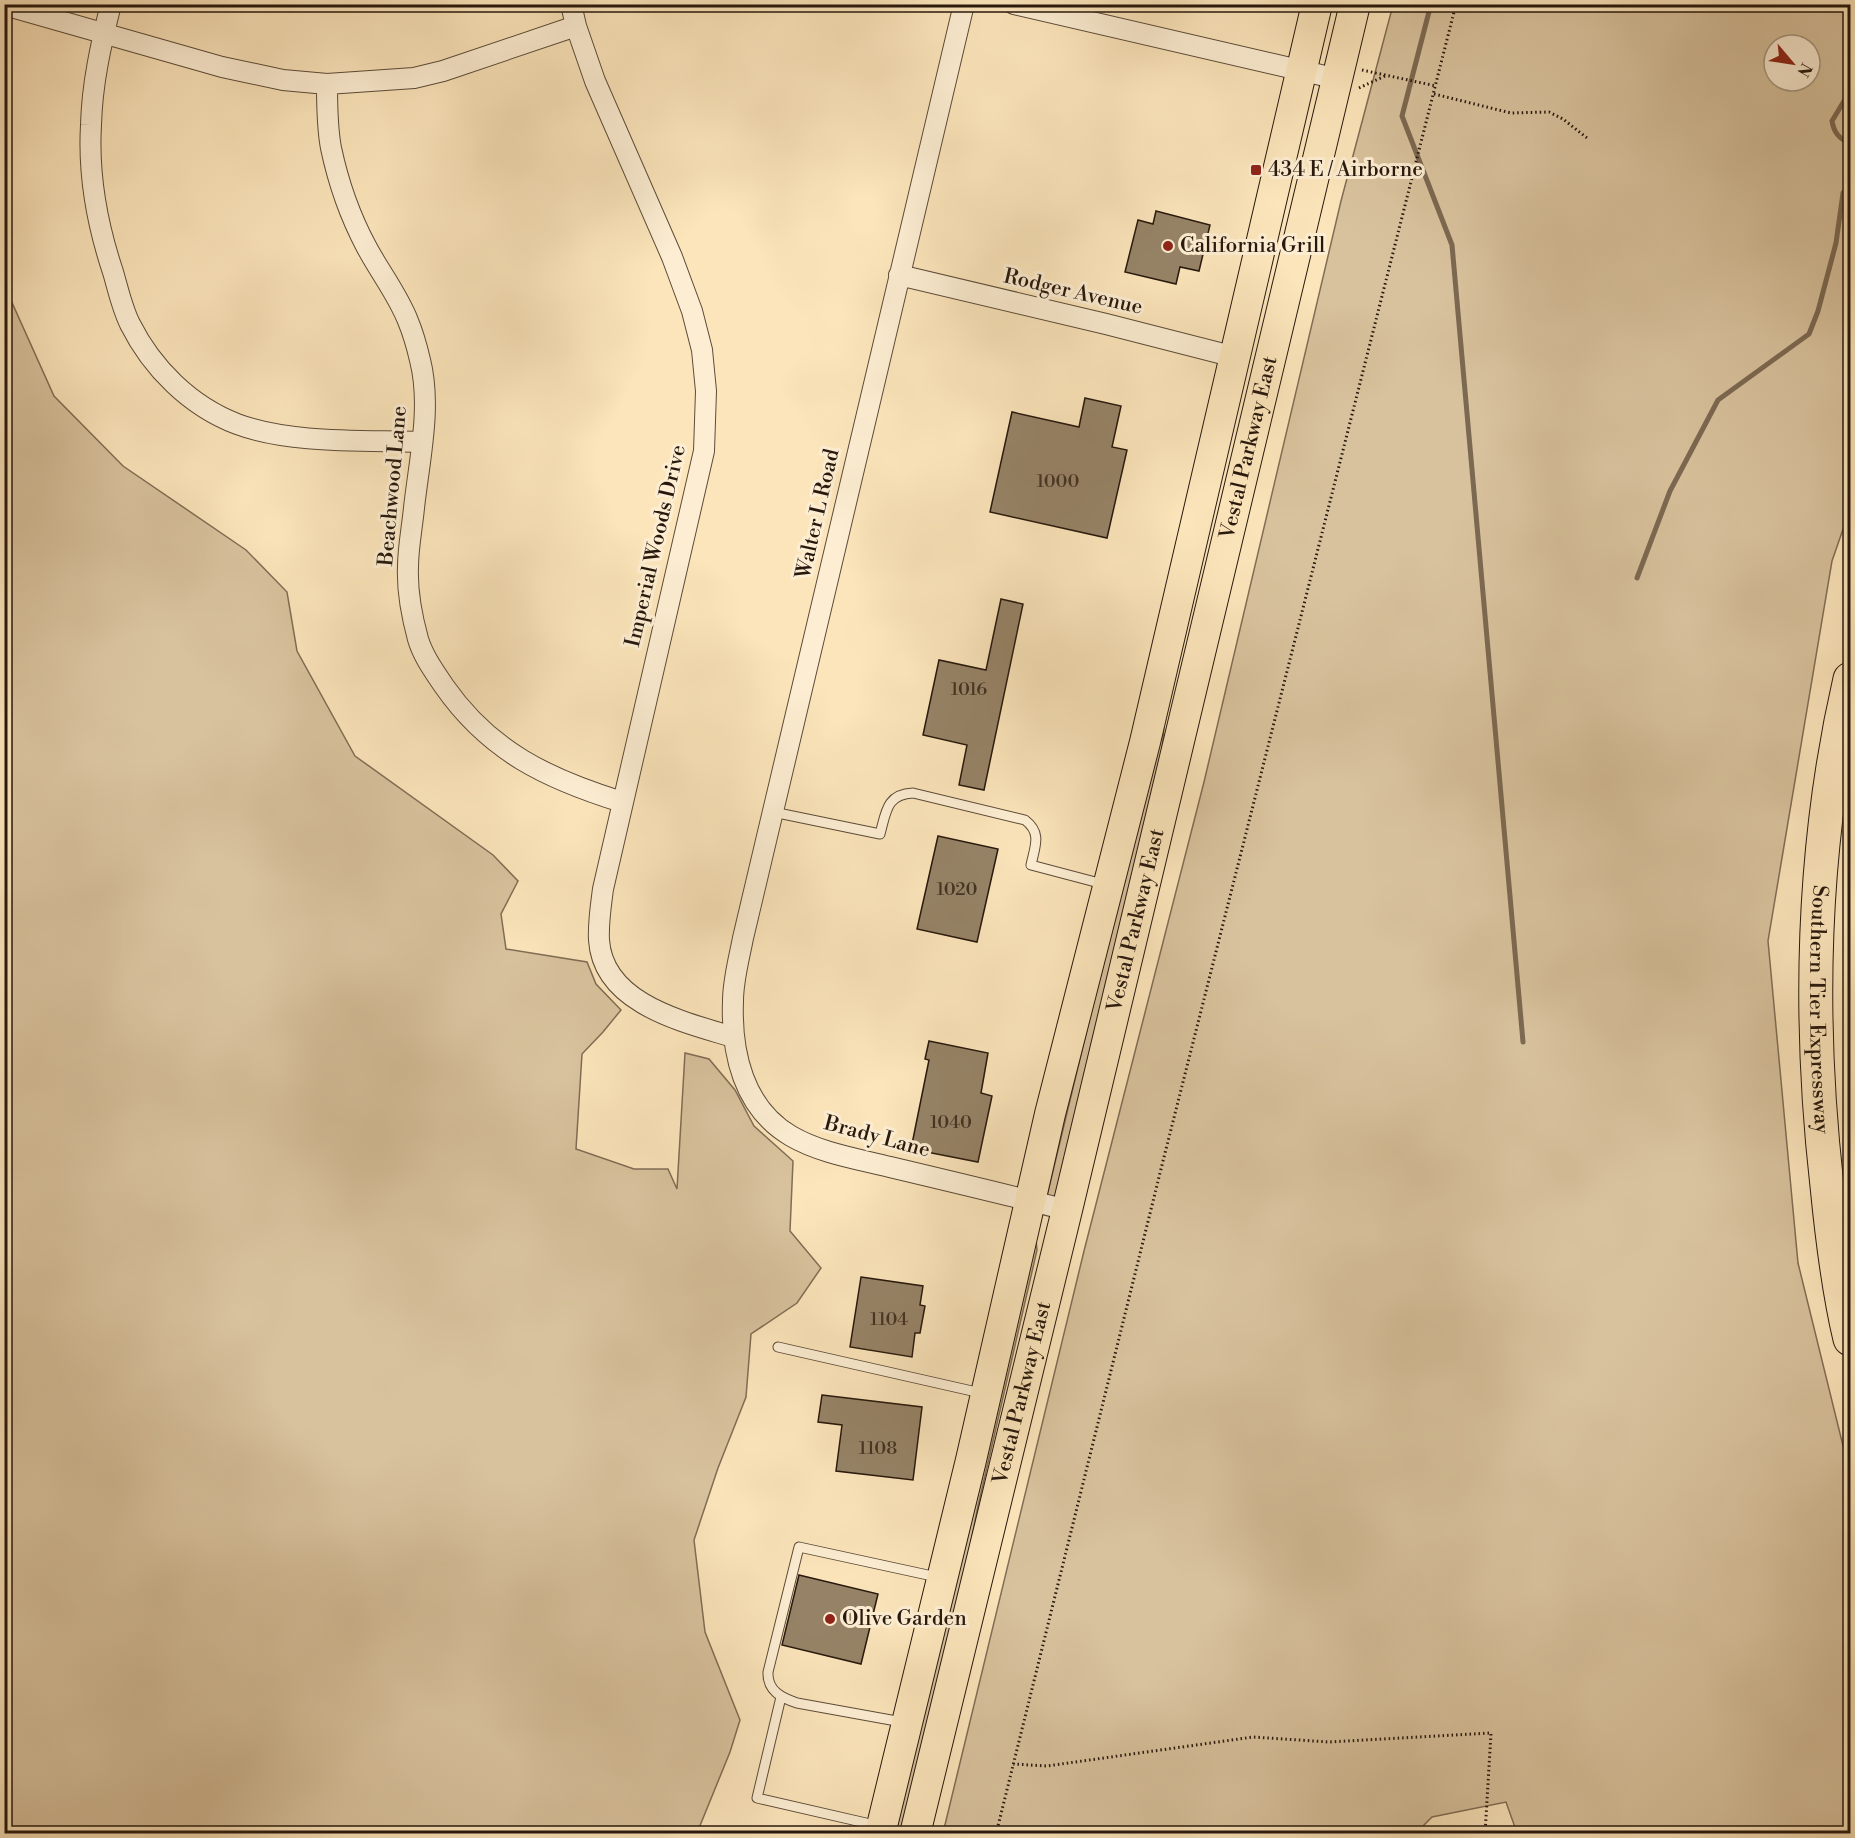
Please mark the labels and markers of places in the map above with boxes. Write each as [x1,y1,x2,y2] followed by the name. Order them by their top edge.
[1268,157,1423,183] place label: 434 E / Airborne
[1249,163,1263,177] marker: 434 E / Airborne
[1180,233,1325,259] place label: California Grill
[1161,239,1175,253] marker: California Grill
[842,1606,967,1632] place label: Olive Garden
[823,1612,837,1626] marker: Olive Garden

